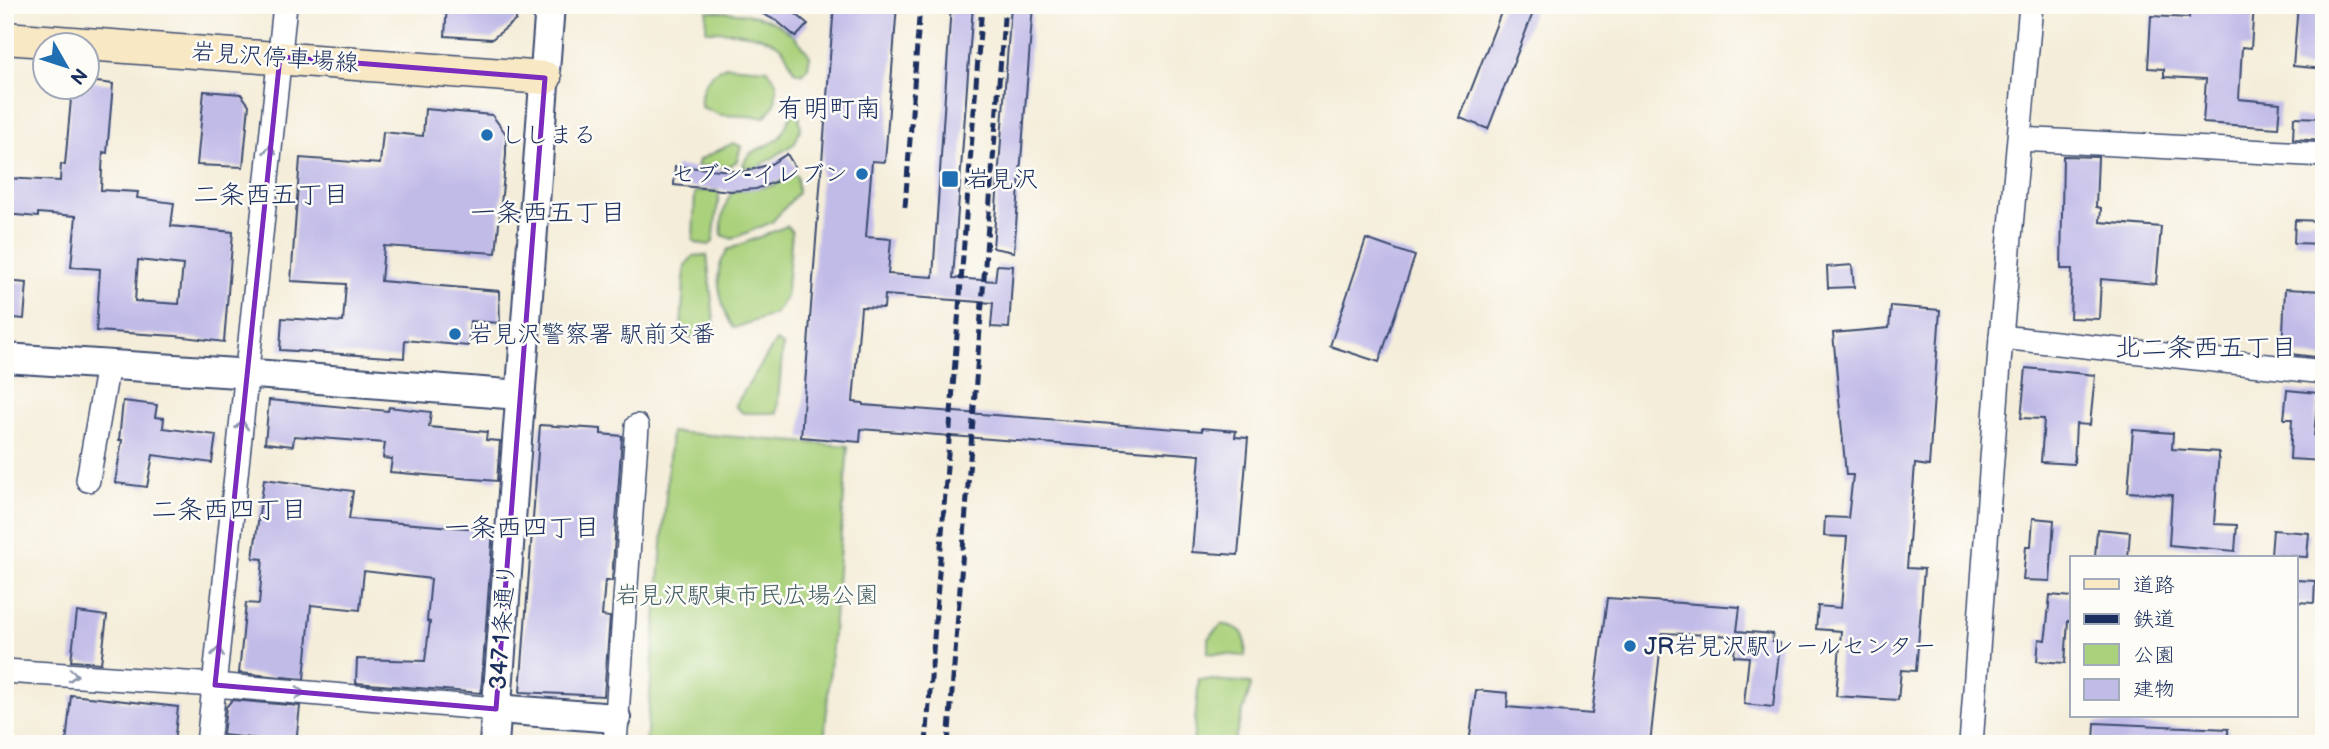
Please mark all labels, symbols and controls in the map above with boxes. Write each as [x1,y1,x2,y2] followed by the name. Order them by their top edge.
[32,32,102,102] north arrow
[190,37,360,78] street label: 岩見沢停車場線
[65,63,91,89] text: N
[777,94,881,125] district label: 有明町南
[501,121,597,150] place label: ししまる
[479,127,495,143] marker: ししまる
[263,144,278,156] one-way arrow
[671,160,848,189] place label: セブン-イレブン
[966,165,1038,194] place label: 岩見沢
[854,166,870,182] marker: セブン-イレブン
[940,169,960,189] marker: 岩見沢
[193,180,349,211] district label: 二条西五丁目
[470,198,626,229] district label: 一条西五丁目
[469,320,715,349] place label: 岩見沢警察署 駅前交番
[447,326,463,342] marker: 岩見沢警察署 駅前交番
[2115,333,2297,364] district label: 北二条西五丁目
[234,419,249,431] one-way arrow
[151,495,307,526] district label: 二条西四丁目
[444,513,600,544] district label: 一条西四丁目
[2070,556,2298,718] legend
[484,561,521,691] street label: 347 1条通り
[2133,573,2175,598] text: 道路
[615,581,879,610] park label: 岩見沢駅東市民広場公園
[2133,607,2175,632] text: 鉄道
[1644,632,1937,661] place label: JR岩見沢駅レールセンター
[1622,638,1638,654] marker: JR岩見沢駅レールセンター
[2133,643,2175,668] text: 公園
[211,646,226,657] one-way arrow
[68,668,79,683] one-way arrow
[2133,677,2175,702] text: 建物
[294,685,306,700] one-way arrow

